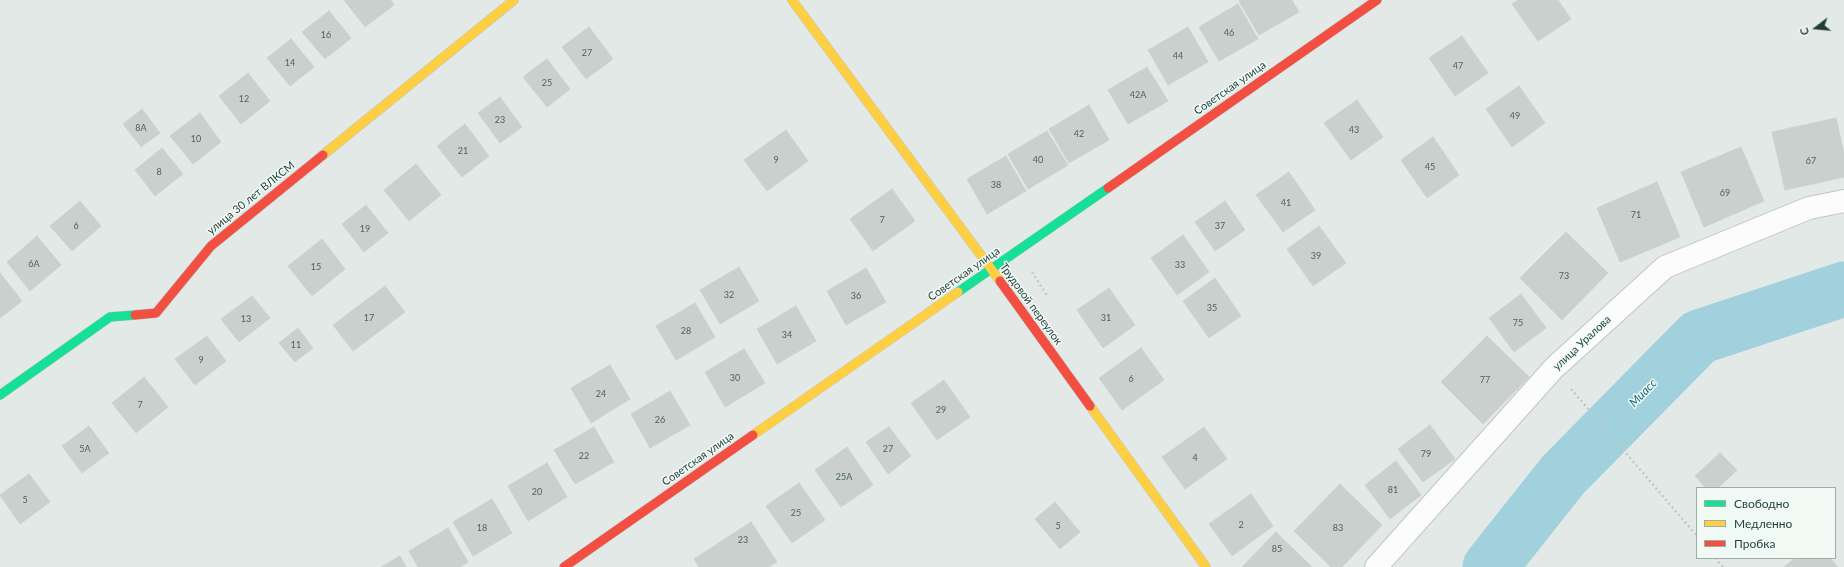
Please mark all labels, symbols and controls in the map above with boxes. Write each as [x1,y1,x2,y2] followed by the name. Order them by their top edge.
[1796,8,1836,48] north arrow
[1797,26,1811,37] text: С
[1224,28,1234,38] house number: 46
[321,30,331,40] house number: 16
[582,48,592,58] house number: 27
[1173,51,1183,61] house number: 44
[285,58,295,68] house number: 14
[1192,58,1268,118] street label: Советская улица
[1453,61,1463,71] house number: 47
[542,78,552,88] house number: 25
[1130,90,1146,100] house number: 42А
[239,94,249,104] house number: 12
[1510,111,1520,121] house number: 49
[495,115,505,125] house number: 23
[135,123,147,133] house number: 8А
[1349,125,1359,135] house number: 43
[1074,129,1084,139] house number: 42
[191,134,201,144] house number: 10
[458,146,468,156] house number: 21
[773,155,779,165] house number: 9
[1033,155,1043,165] house number: 40
[1806,156,1816,166] house number: 67
[205,159,297,237] street label: улица 30 лет ВЛКСМ
[1425,162,1435,172] house number: 45
[156,167,162,177] house number: 8
[991,180,1001,190] house number: 38
[1720,188,1730,198] house number: 69
[1281,198,1291,208] house number: 41
[1631,210,1641,220] house number: 71
[879,215,885,225] house number: 7
[73,221,79,231] house number: 6
[1215,221,1225,231] house number: 37
[360,224,370,234] house number: 19
[926,244,1002,304] street label: Советская улица
[1311,251,1321,261] house number: 39
[28,259,40,269] house number: 6А
[1175,260,1185,270] house number: 33
[997,261,1065,347] street label: Трудовой переулок
[311,262,321,272] house number: 15
[1559,271,1569,281] house number: 73
[724,290,734,300] house number: 32
[851,291,861,301] house number: 36
[1207,303,1217,313] house number: 35
[364,313,374,323] house number: 17
[1101,313,1111,323] house number: 31
[1550,313,1614,373] street label: улица Уралова
[241,314,251,324] house number: 13
[1513,318,1523,328] house number: 75
[681,326,691,336] house number: 28
[782,330,792,340] house number: 34
[291,340,301,350] house number: 11
[198,355,204,365] house number: 9
[730,373,740,383] house number: 30
[1128,374,1134,384] house number: 6
[1480,375,1490,385] house number: 77
[1626,376,1660,410] water label: Миасс
[596,389,606,399] house number: 24
[137,400,143,410] house number: 7
[936,405,946,415] house number: 29
[655,415,665,425] house number: 26
[660,429,736,489] street label: Советская улица
[79,444,91,454] house number: 5А
[883,444,893,454] house number: 27
[1421,449,1431,459] house number: 79
[579,451,589,461] house number: 22
[1192,453,1198,463] house number: 4
[836,472,852,482] house number: 25А
[1388,485,1398,495] house number: 81
[532,487,542,497] house number: 20
[1696,487,1836,559] legend
[22,495,28,505] house number: 5
[1734,496,1789,511] text: Свободно
[791,508,801,518] house number: 25
[1734,516,1792,531] text: Медленно
[1238,520,1244,530] house number: 2
[1055,521,1061,531] house number: 5
[477,523,487,533] house number: 18
[1333,523,1343,533] house number: 83
[738,535,748,545] house number: 23
[1734,536,1775,551] text: Пробка
[1272,544,1282,554] house number: 85

